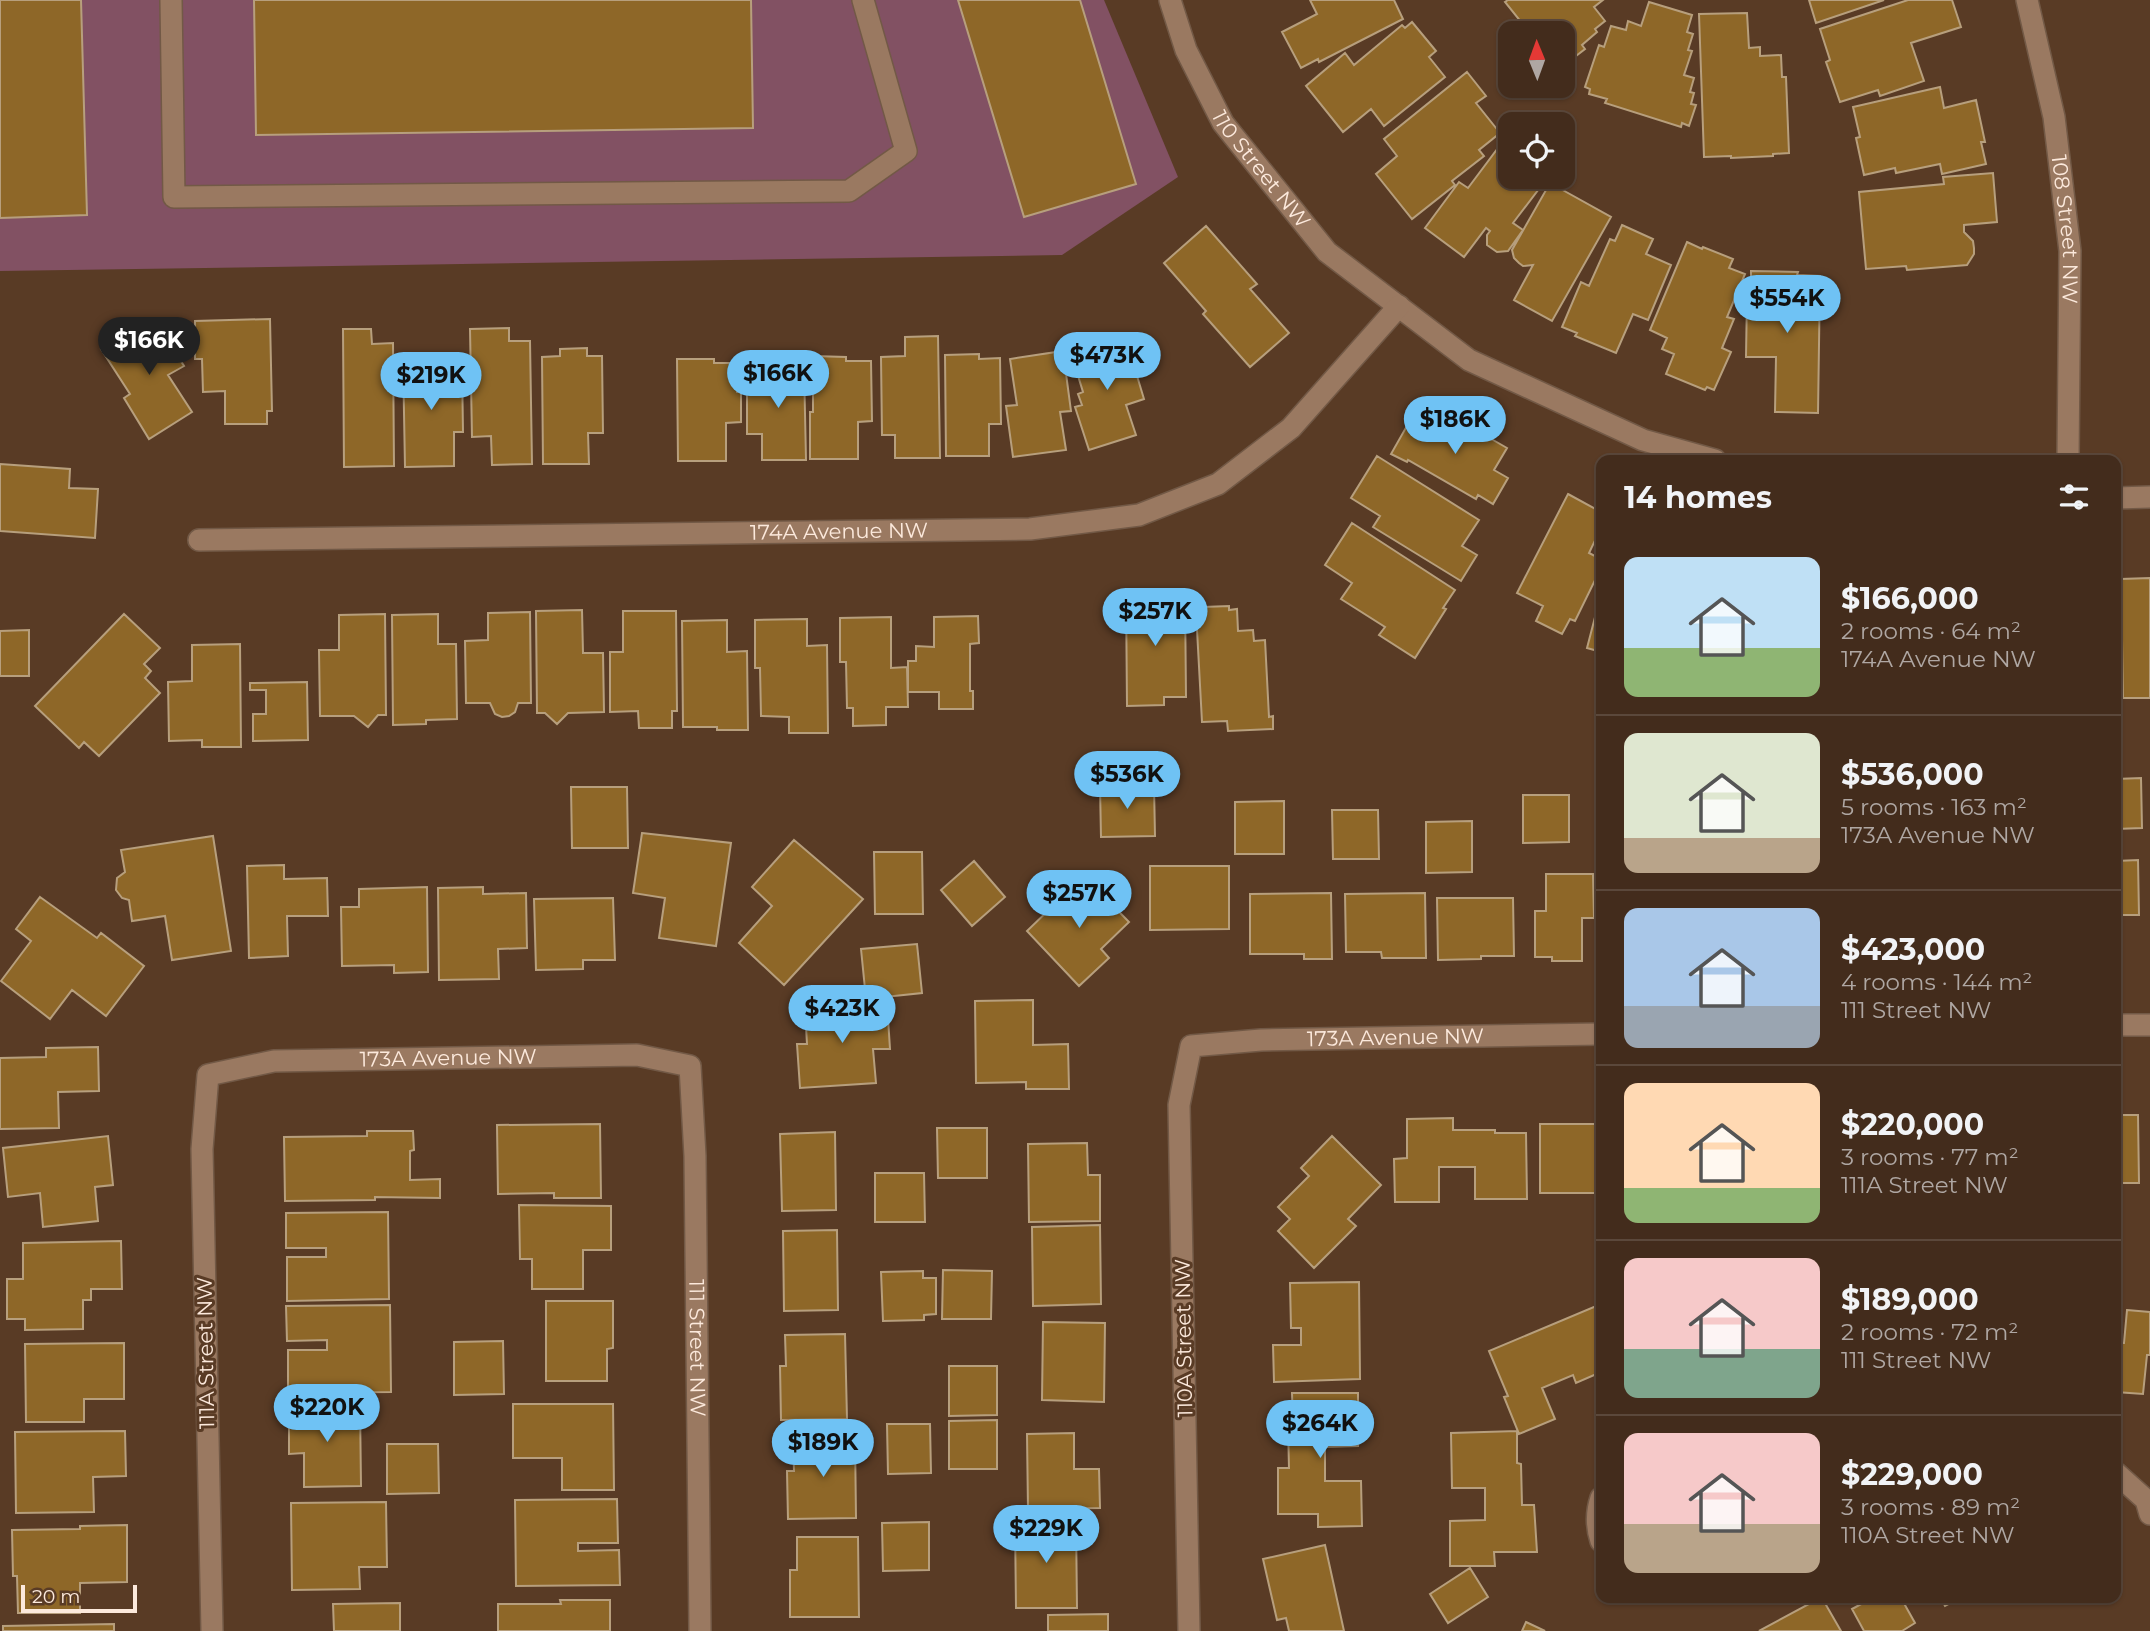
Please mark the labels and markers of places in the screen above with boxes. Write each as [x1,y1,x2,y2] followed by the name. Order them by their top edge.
[1738,276,1836,335] pin: $554K
[100,318,198,377] pin: $166K
[1058,332,1156,392] pin: $473K
[729,350,827,410] pin: $166K
[382,352,480,412] pin: $219K
[1406,396,1504,456] pin: $186K
[1106,588,1204,648] pin: $257K
[1078,752,1176,811] pin: $536K
[1030,870,1128,930] pin: $257K
[793,986,891,1045] pin: $423K
[278,1384,376,1444] pin: $220K
[1271,1400,1369,1460] pin: $264K
[774,1420,872,1479] pin: $189K
[997,1506,1095,1565] pin: $229K

